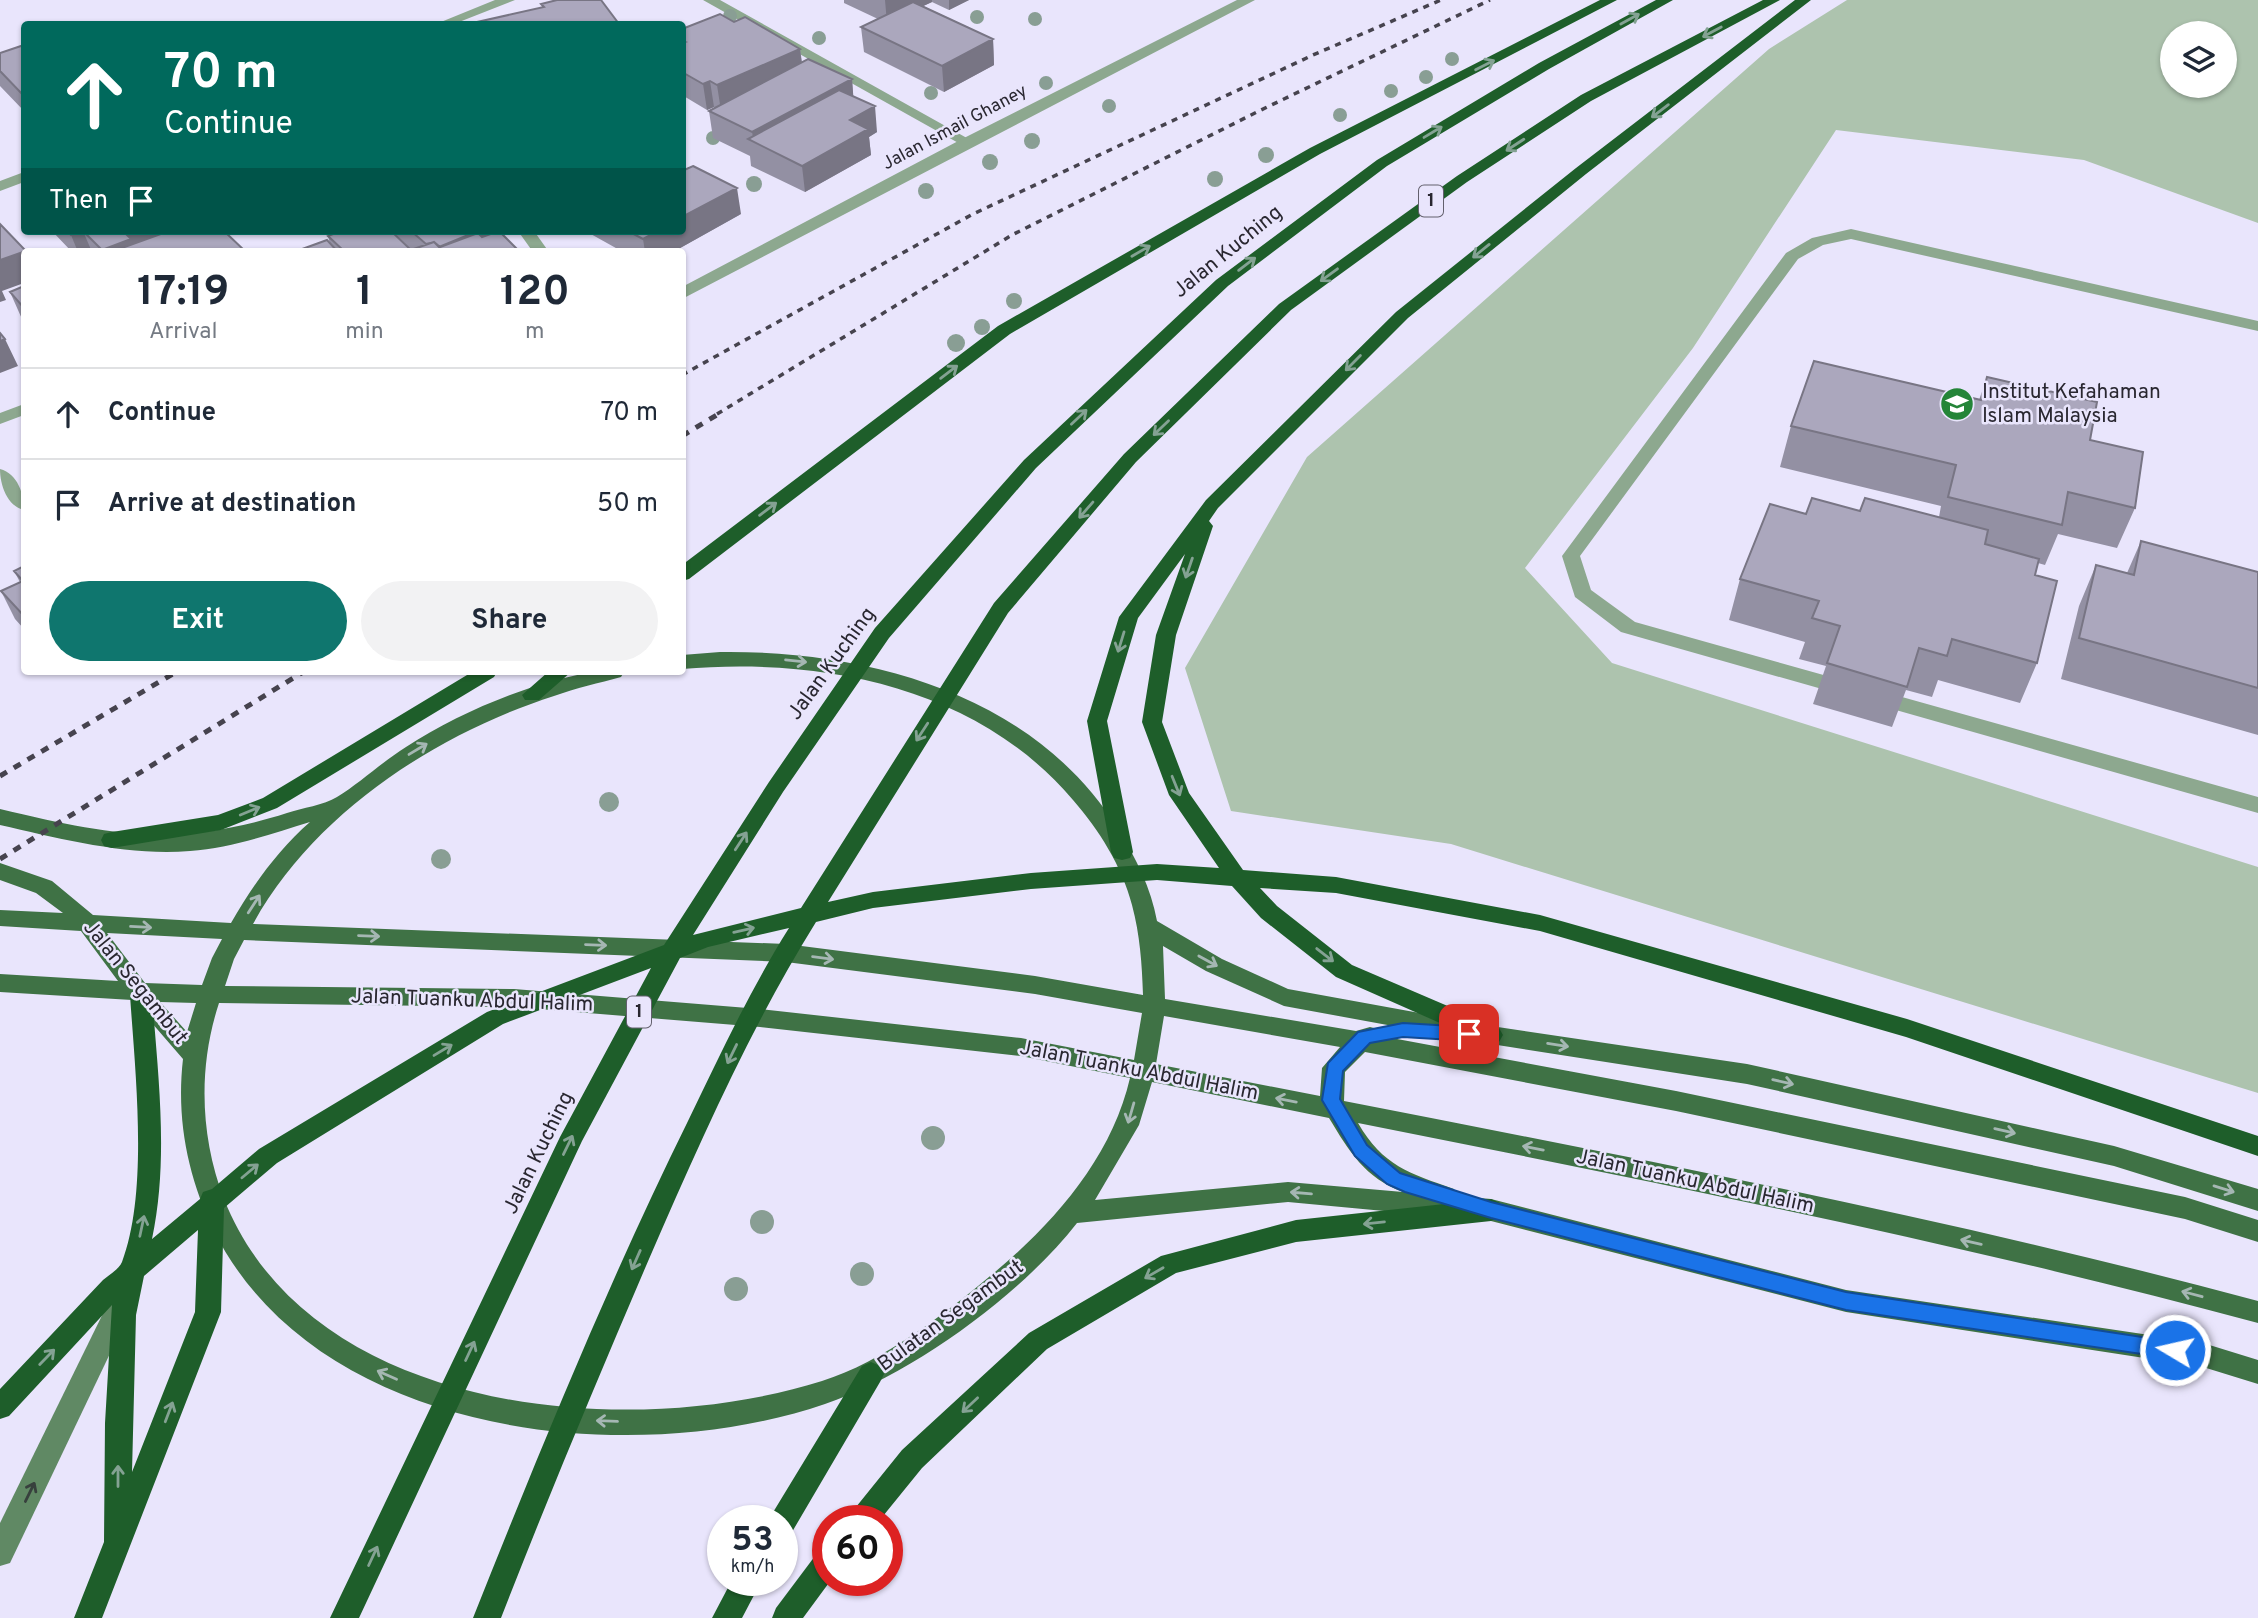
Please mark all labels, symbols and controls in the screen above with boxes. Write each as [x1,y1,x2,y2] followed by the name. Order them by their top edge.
[1619,12,1640,26] one-way arrow
[2160,21,2237,98] map controls
[2160,21,2237,98] button: layers
[1702,25,1723,39] one-way arrow
[164,44,278,106] text: 70 m
[49,49,140,140] icon: ahead
[1474,57,1495,71] one-way arrow
[878,80,1032,176] street label: Jalan Ismail Ghaney
[1651,103,1669,118] one-way arrow
[164,105,293,145] text: Continue
[1422,125,1442,139] one-way arrow
[1506,137,1525,152] one-way arrow
[122,182,160,220] icon: arrive
[49,185,108,218] text: Then
[1419,186,1443,216] road number: 1
[1168,200,1288,304] street label: Jalan Kuching
[1131,244,1151,258] one-way arrow
[1472,244,1490,259] one-way arrow
[1238,256,1256,271] one-way arrow
[137,267,229,320] text: 17:19
[356,267,373,320] text: 1
[500,267,570,320] text: 120
[1320,268,1339,282] one-way arrow
[149,318,217,347] text: Arrival
[345,318,384,347] text: min
[525,318,545,347] text: m
[1345,354,1362,371] one-way arrow
[939,364,958,379] one-way arrow
[1982,379,2161,430] place label: Institut Kefahaman Islam Malaysia
[1938,385,1976,423] school or university icon: Institut Kefahaman Islam Malaysia
[49,395,87,433] icon: ahead
[108,397,216,430] text: Continue
[600,397,658,430] text: 70 m
[1070,409,1088,425] one-way arrow
[1153,419,1170,436] one-way arrow
[49,486,87,524] icon: arrive
[108,488,356,521] text: Arrive at destination
[597,488,658,521] text: 50 m
[1078,500,1093,518] one-way arrow
[758,502,777,517] one-way arrow
[1182,557,1194,579] one-way arrow
[49,581,347,661] button: Exit
[361,581,658,661] button: Share
[782,602,882,726] street label: Jalan Kuching
[1114,631,1127,653] one-way arrow
[785,655,807,668] one-way arrow
[915,722,929,741] one-way arrow
[408,742,428,756] one-way arrow
[1171,775,1184,797] one-way arrow
[239,803,261,816] one-way arrow
[734,832,748,852] one-way arrow
[247,894,261,914] one-way arrow
[76,915,194,1051] street label: Jalan Segambut
[130,920,153,933] one-way arrow
[732,923,755,936] one-way arrow
[357,929,380,942] one-way arrow
[584,938,607,951] one-way arrow
[1315,948,1333,963] one-way arrow
[811,951,834,964] one-way arrow
[1197,954,1217,968] one-way arrow
[350,983,594,1019] street label: Jalan Tuanku Abdul Halim
[627,996,651,1028] road number: 1
[1439,1004,1499,1064] pin
[1450,1015,1488,1053] icon: arrive
[1017,1035,1261,1107] street label: Jalan Tuanku Abdul Halim
[1546,1039,1569,1052] one-way arrow
[432,1042,452,1056] one-way arrow
[725,1043,738,1064] one-way arrow
[1771,1075,1794,1089] one-way arrow
[498,1087,580,1219] street label: Jalan Kuching
[1275,1092,1298,1106] one-way arrow
[1123,1102,1136,1124] one-way arrow
[1993,1125,2016,1139] one-way arrow
[562,1135,575,1156] one-way arrow
[1522,1141,1545,1155] one-way arrow
[1573,1144,1817,1220] street label: Jalan Tuanku Abdul Halim
[241,1163,259,1179] one-way arrow
[2213,1184,2235,1197] one-way arrow
[1290,1186,1312,1199] one-way arrow
[136,1215,150,1238] one-way arrow
[1363,1216,1386,1229] one-way arrow
[1960,1235,1983,1248] one-way arrow
[629,1249,642,1271] one-way arrow
[873,1254,1029,1378] street label: Bulatan Segambut
[1144,1266,1164,1280] one-way arrow
[2181,1287,2203,1300] one-way arrow
[2138,1313,2212,1387] position arrow
[464,1341,478,1362] one-way arrow
[38,1349,55,1366] one-way arrow
[376,1368,398,1381] one-way arrow
[962,1396,979,1413] one-way arrow
[164,1401,177,1423] one-way arrow
[596,1415,619,1428] one-way arrow
[111,1464,125,1487] one-way arrow
[23,1482,37,1503] one-way arrow
[812,1505,903,1596] speed limit sign: 60
[731,1519,774,1563] text: 53
[367,1546,380,1567] one-way arrow
[731,1556,774,1579] text: km/h

